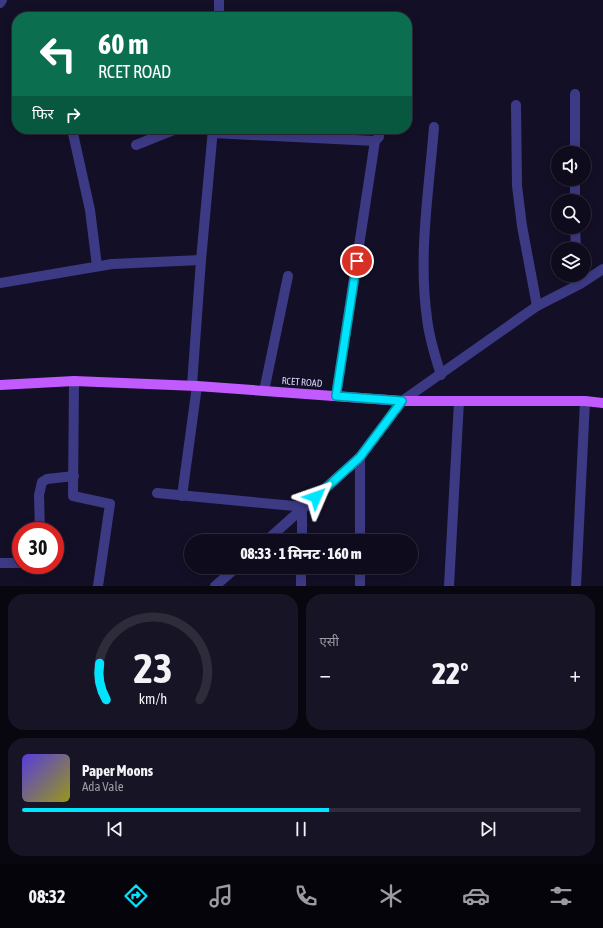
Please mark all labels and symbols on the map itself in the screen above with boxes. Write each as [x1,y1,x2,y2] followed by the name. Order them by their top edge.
[340,244,374,278] pin
[281,375,323,389] street label: RCET ROAD
[295,476,337,518] position arrow
[12,522,64,574] speed limit sign: 30

